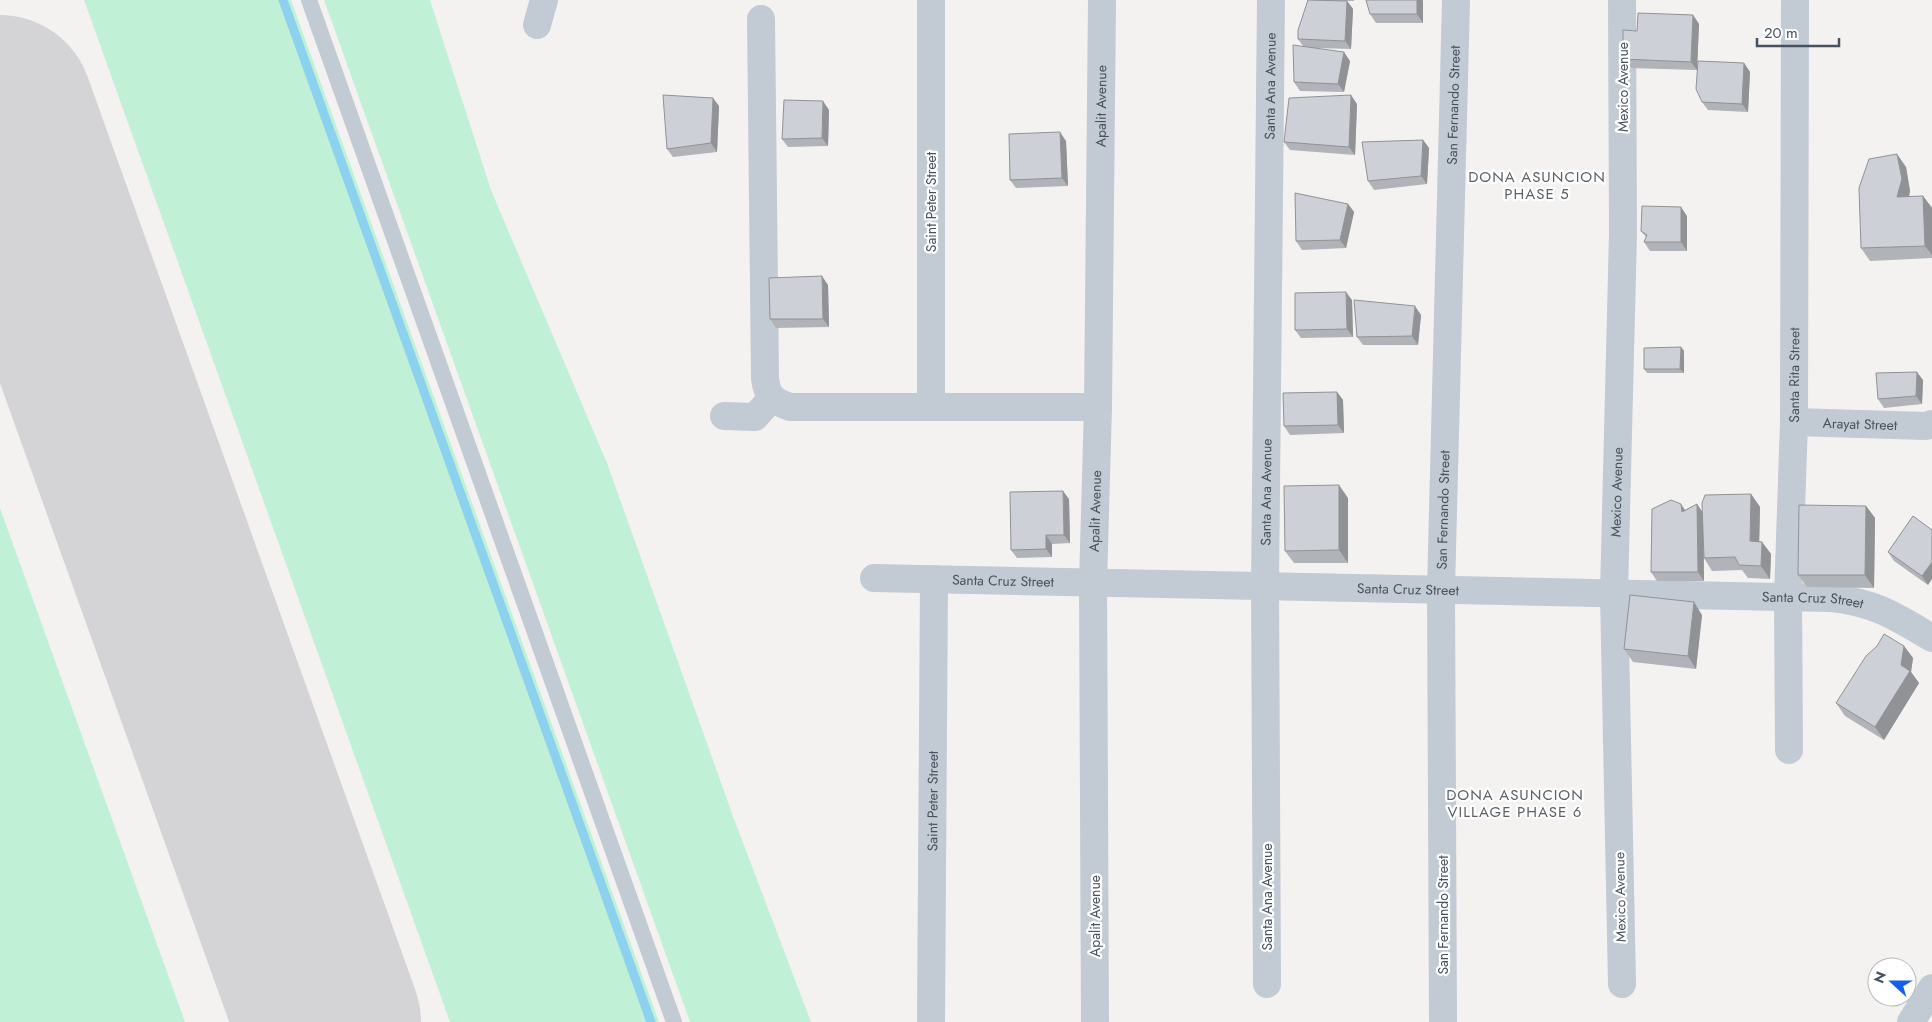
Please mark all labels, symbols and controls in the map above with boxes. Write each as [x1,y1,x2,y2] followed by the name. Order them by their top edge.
[1757,15,1840,47] scale bar
[1764,22,1798,44] text: 20 m
[1260,32,1281,140] street label: Santa Ana Avenue
[1613,42,1633,132] street label: Mexico Avenue
[1442,45,1465,165] street label: San Fernando Street
[1091,65,1111,147] street label: Apalit Avenue
[921,151,941,252] street label: Saint Peter Street
[1468,166,1606,205] district label: DONA ASUNCION PHASE 5
[1784,327,1804,423] street label: Santa Rita Street
[1822,413,1898,435] street label: Arayat Street
[1255,438,1277,546] street label: Santa Ana Avenue
[1605,447,1628,537] street label: Mexico Avenue
[1432,449,1455,570] street label: San Fernando Street
[1084,470,1106,552] street label: Apalit Avenue
[952,570,1055,592] street label: Santa Cruz Street
[1357,578,1460,600] street label: Santa Cruz Street
[1762,587,1866,614] street label: Santa Cruz Street
[922,750,943,851] street label: Saint Peter Street
[1446,784,1584,823] district label: DONA ASUNCION VILLAGE PHASE 6
[1257,843,1277,951] street label: Santa Ana Avenue
[1609,852,1631,942] street label: Mexico Avenue
[1433,855,1453,975] street label: San Fernando Street
[1085,875,1105,957] street label: Apalit Avenue
[1867,957,1917,1007] north arrow
[1869,969,1891,986] text: N

